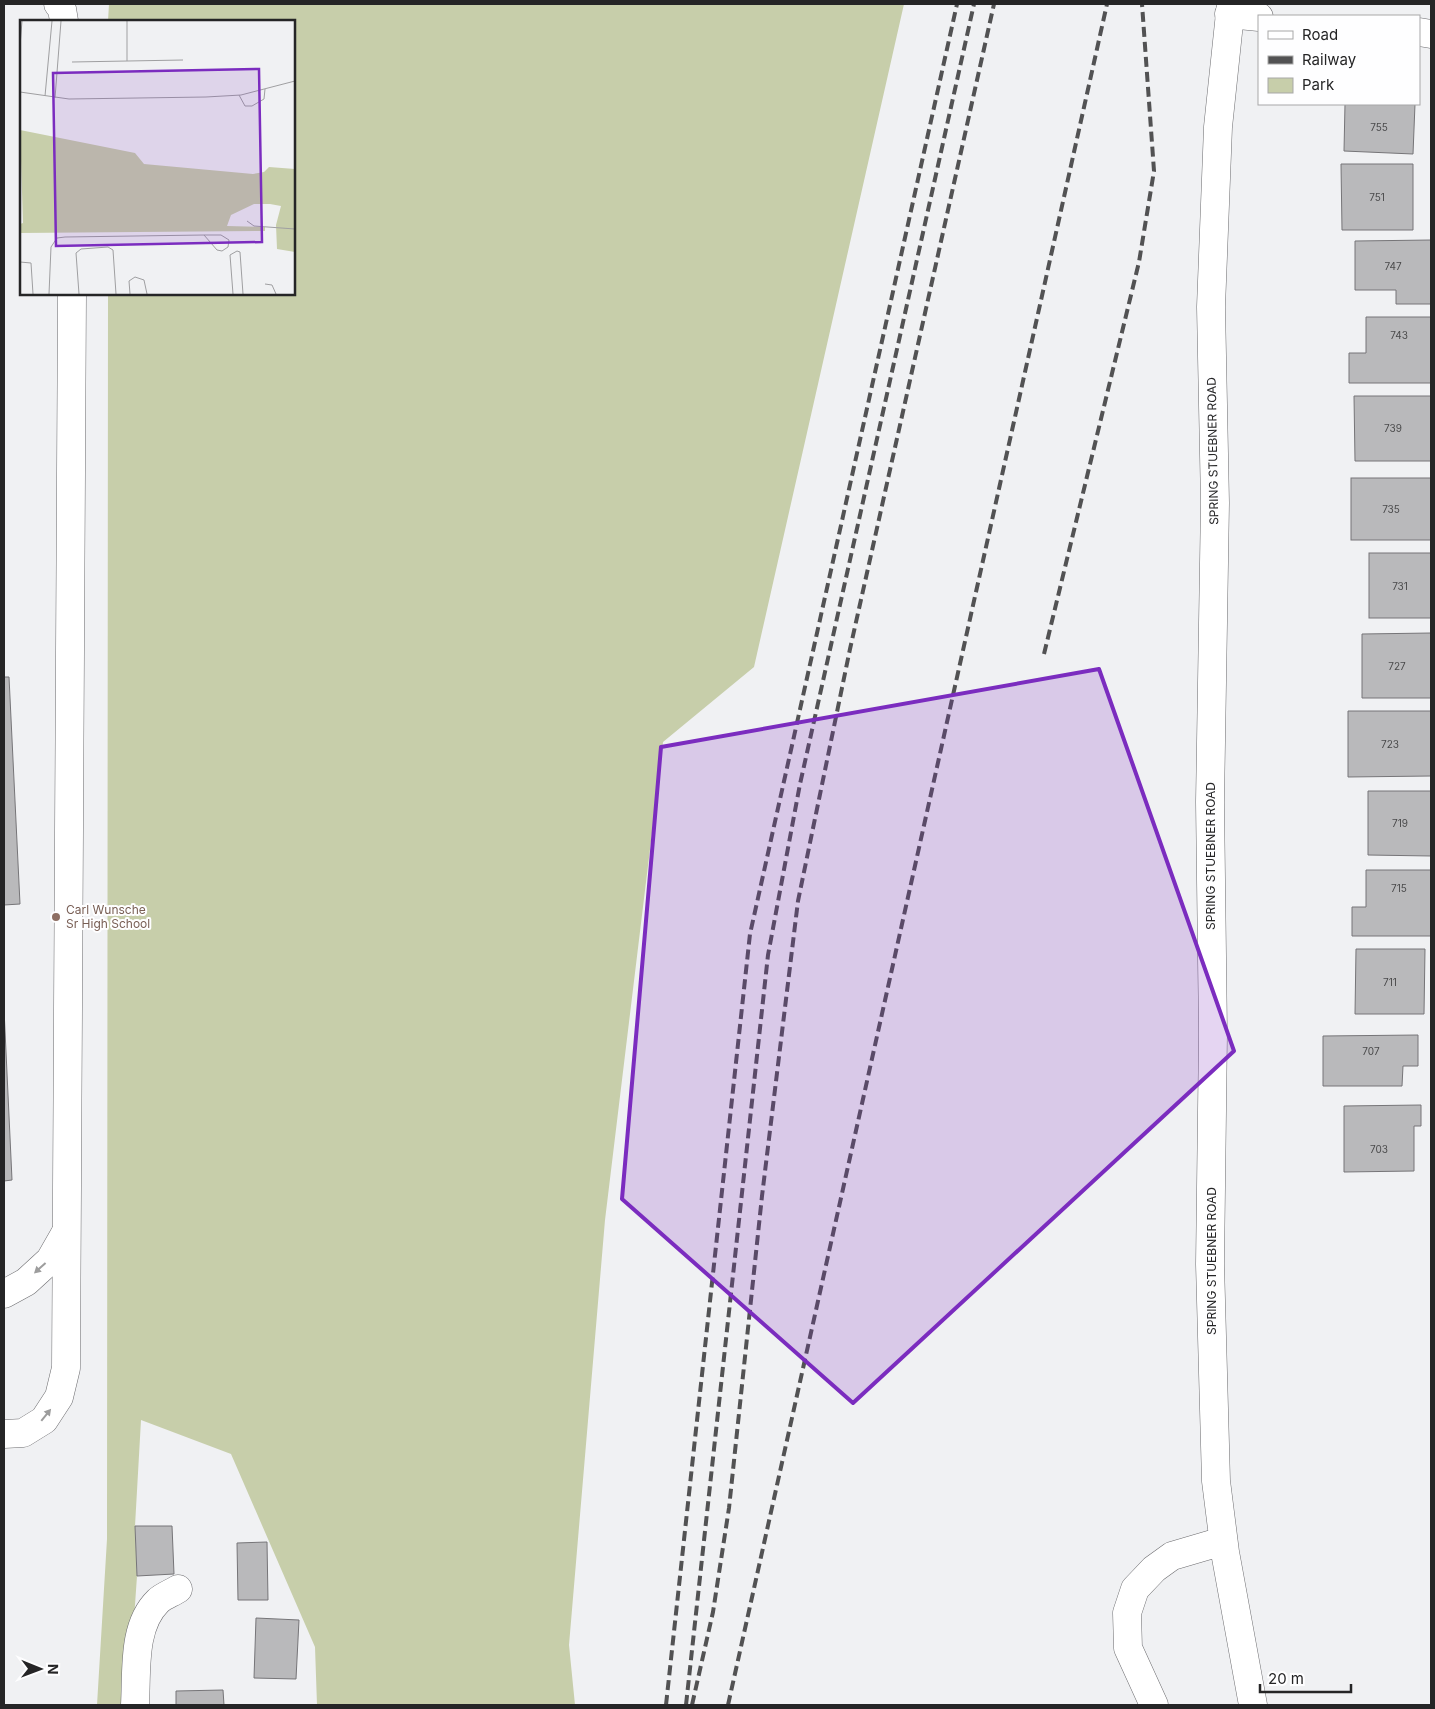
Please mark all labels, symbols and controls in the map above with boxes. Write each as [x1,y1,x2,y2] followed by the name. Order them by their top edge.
[1258,15,1420,105] legend
[20,20,295,295] inset map
[1302,25,1338,44] text: Road
[1302,50,1357,69] text: Railway
[1302,75,1335,94] text: Park
[1370,121,1388,133] house number: 755
[1369,191,1385,203] house number: 751
[1384,260,1402,272] house number: 747
[1390,329,1408,341] house number: 743
[1204,377,1221,525] street label: SPRING STUEBNER ROAD
[1384,422,1402,434] house number: 739
[1382,503,1400,515] house number: 735
[1392,580,1408,592] house number: 731
[1388,660,1406,672] house number: 727
[1381,738,1399,750] house number: 723
[1203,782,1218,930] street label: SPRING STUEBNER ROAD
[1392,817,1408,829] house number: 719
[1391,882,1407,894] house number: 715
[66,902,150,931] place label: Carl Wunsche Sr High School
[50,911,62,923] marker: Carl Wunsche Sr High School
[1383,976,1397,988] house number: 711
[1362,1045,1380,1057] house number: 707
[1370,1143,1388,1155] house number: 703
[1204,1187,1219,1335] street label: SPRING STUEBNER ROAD
[34,1263,47,1274] one-way arrow
[41,1409,51,1422] one-way arrow
[15,1644,65,1694] north arrow
[1260,1662,1351,1694] scale bar
[45,1664,62,1675] text: N
[1268,1669,1304,1688] text: 20 m

